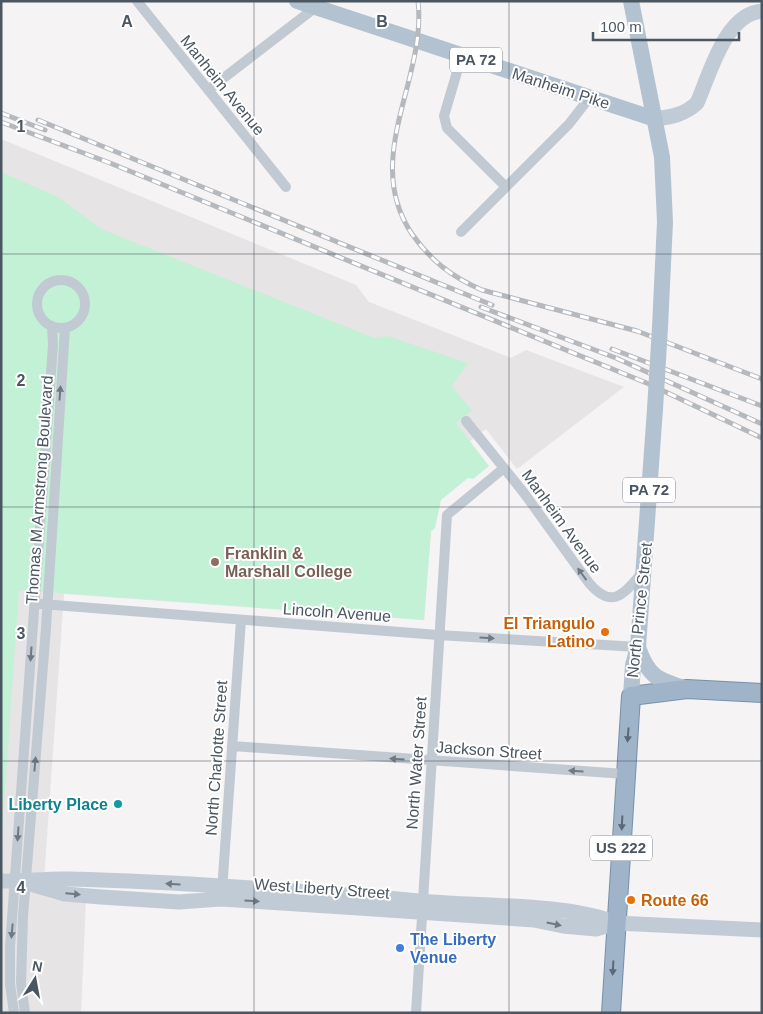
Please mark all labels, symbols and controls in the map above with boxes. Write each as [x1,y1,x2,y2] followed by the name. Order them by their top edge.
[593,10,739,42] scale bar
[121,13,133,30] text: A
[376,13,388,30] text: B
[600,18,642,35] text: 100 m
[177,32,268,139] street label: Manheim Avenue
[450,48,502,72] road number: PA 72
[510,65,612,112] street label: Manheim Pike
[17,118,26,135] text: 1
[17,372,26,389] text: 2
[23,375,56,605] street label: Thomas M Armstrong Boulevard
[57,384,65,400] one-way arrow
[518,466,605,576] street label: Manheim Avenue
[623,478,675,502] road number: PA 72
[624,541,655,679] street label: North Prince Street
[225,545,352,580] place label: Franklin & Marshall College
[209,556,221,568] marker: Franklin & Marshall College
[576,568,587,581] one-way arrow
[282,600,392,625] street label: Lincoln Avenue
[503,615,595,650] place label: El Triangulo Latino
[17,625,26,642] text: 3
[599,626,611,638] marker: El Triangulo Latino
[479,635,495,643] one-way arrow
[27,647,35,663] one-way arrow
[203,679,230,836] street label: North Charlotte Street
[403,696,430,830] street label: North Water Street
[624,727,632,743] one-way arrow
[436,738,543,763] street label: Jackson Street
[388,754,404,762] one-way arrow
[31,756,39,772] one-way arrow
[568,766,584,774] one-way arrow
[8,796,108,813] place label: Liberty Place
[112,798,124,810] marker: Liberty Place
[618,815,626,831] one-way arrow
[14,826,22,842] one-way arrow
[590,836,652,860] road number: US 222
[254,875,391,902] street label: West Liberty Street
[17,879,26,896] text: 4
[165,880,181,888] one-way arrow
[65,890,81,898] one-way arrow
[641,892,709,909] place label: Route 66
[625,894,637,906] marker: Route 66
[244,897,260,905] one-way arrow
[546,920,561,928] one-way arrow
[7,923,15,939] one-way arrow
[410,931,496,966] place label: The Liberty Venue
[394,942,406,954] marker: The Liberty Venue
[10,954,60,1004] north arrow
[31,957,44,975] text: N
[609,960,617,976] one-way arrow

